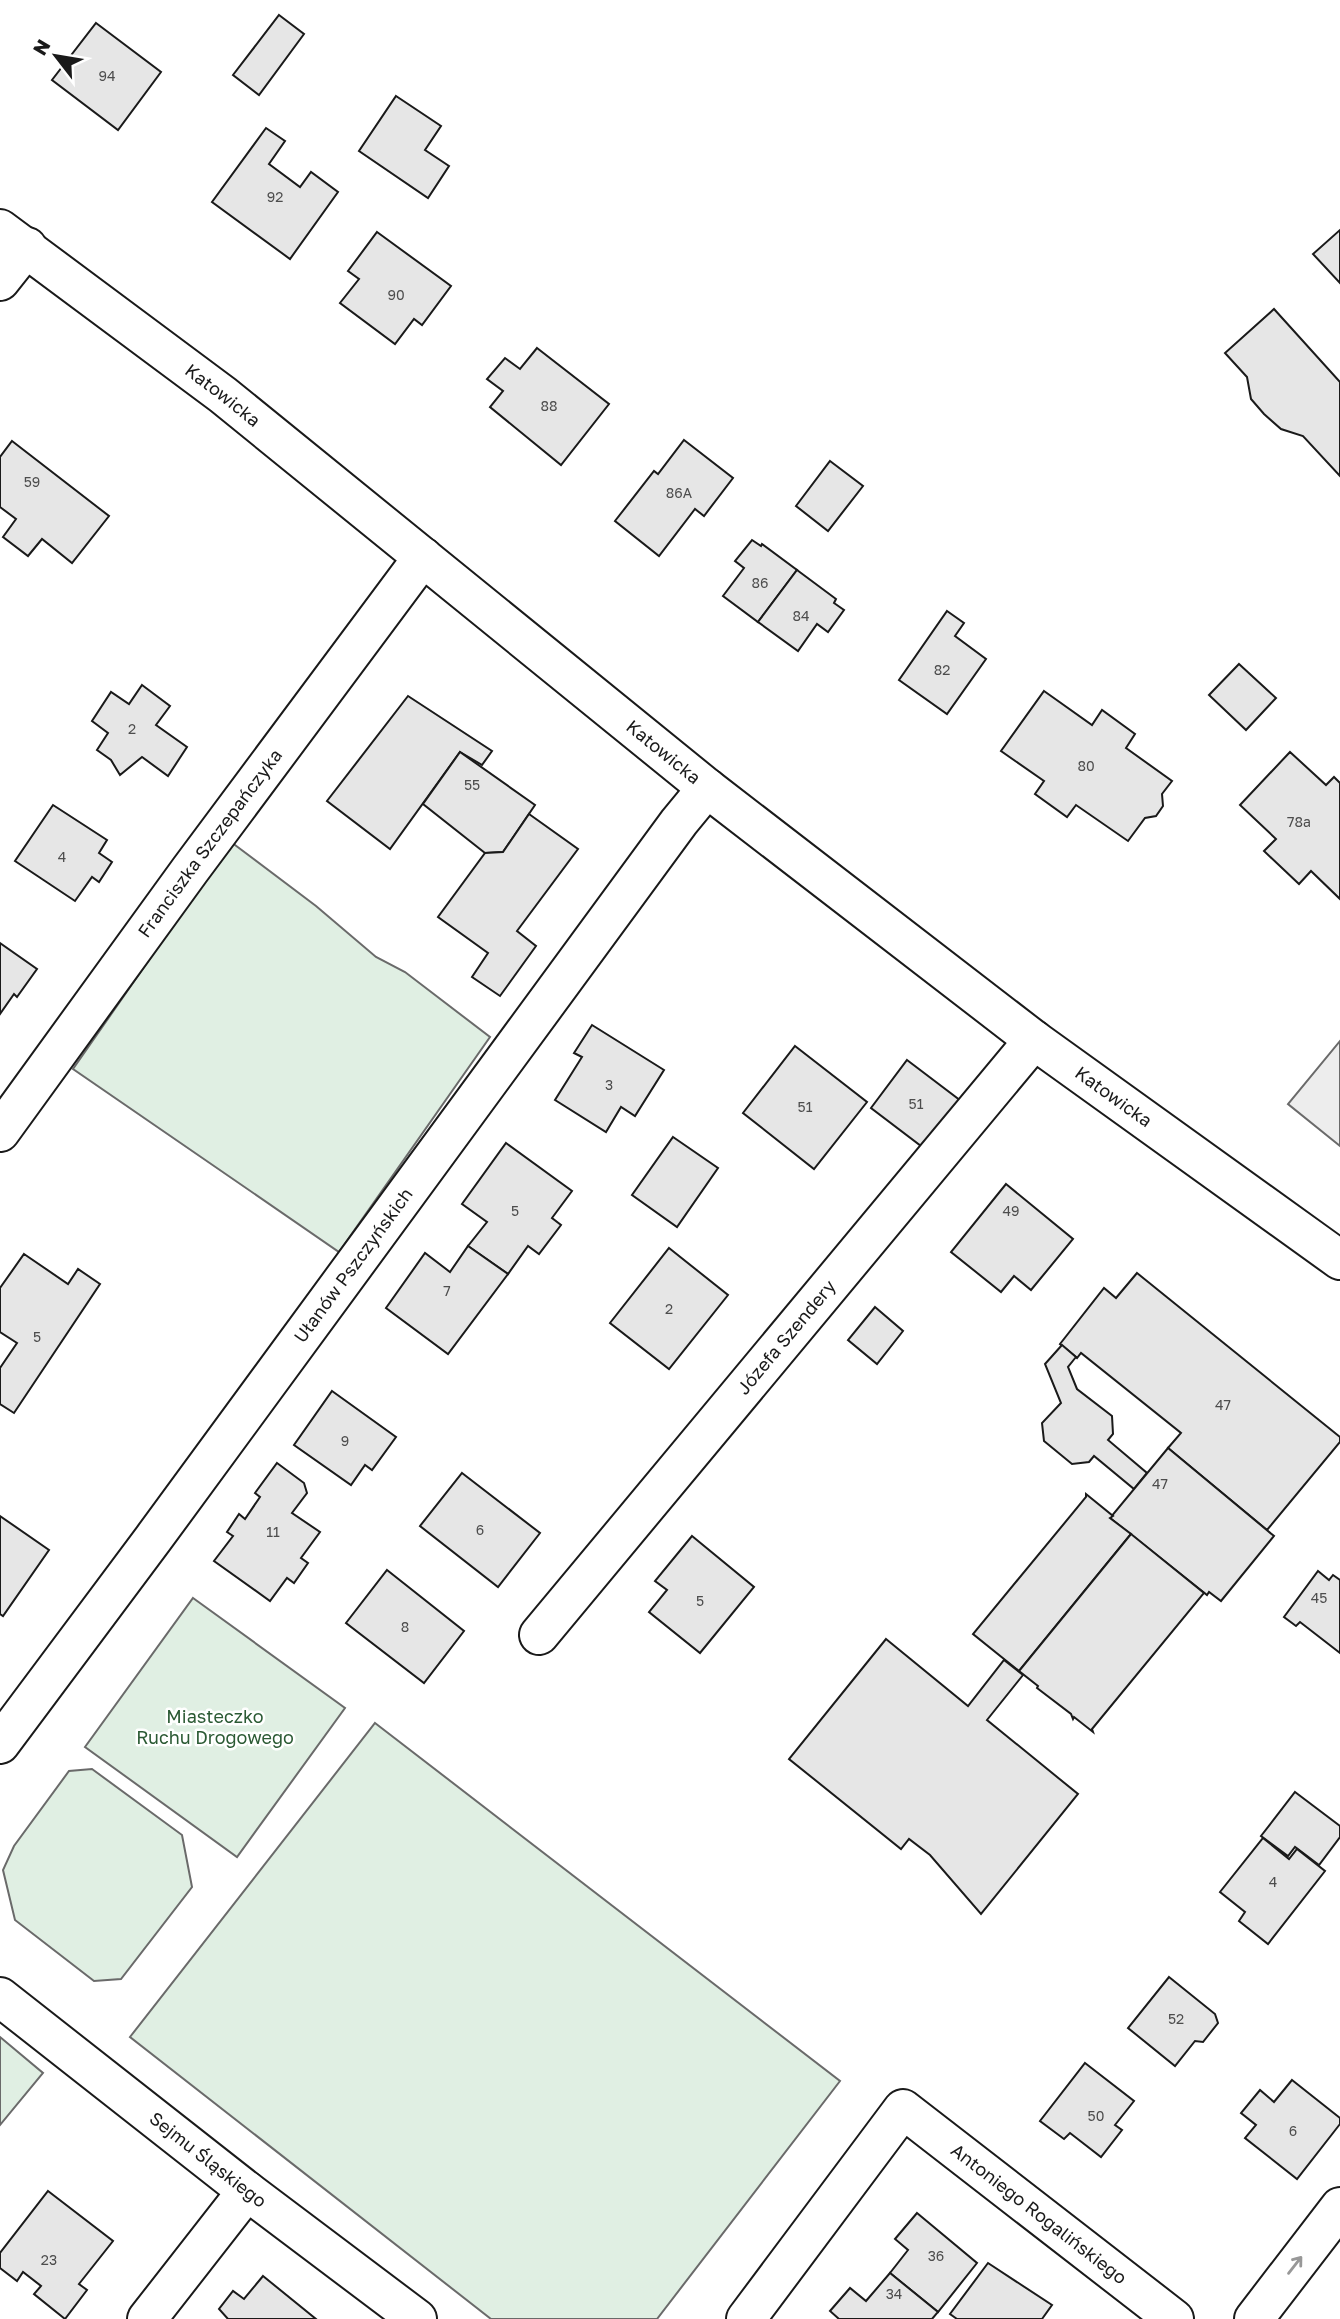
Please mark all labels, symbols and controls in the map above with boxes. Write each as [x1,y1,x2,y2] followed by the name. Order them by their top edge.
[21,21,91,91] north arrow
[27,35,55,59] text: N
[98,67,116,84] house number: 94
[267,188,283,205] house number: 92
[387,286,405,303] house number: 90
[181,359,265,431] street label: Katowicka
[540,397,558,414] house number: 88
[24,473,40,490] house number: 59
[666,484,693,501] house number: 86A
[751,574,769,591] house number: 86
[792,607,810,624] house number: 84
[934,661,950,678] house number: 82
[622,715,705,788] street label: Katowicka
[128,720,136,737] house number: 2
[133,744,286,941] street label: Franciszka Szczepańczyka
[1077,757,1095,774] house number: 80
[464,776,480,793] house number: 55
[1287,813,1311,830] house number: 78a
[58,848,66,865] house number: 4
[1071,1061,1157,1131] street label: Katowicka
[605,1076,613,1093] house number: 3
[909,1095,924,1112] house number: 51
[798,1098,813,1115] house number: 51
[289,1183,417,1347] street label: Ułanów Pszczyńskich
[511,1202,519,1219] house number: 5
[1002,1202,1020,1219] house number: 49
[732,1275,840,1399] street label: Józefa Szendery
[443,1282,451,1299] house number: 7
[665,1300,673,1317] house number: 2
[33,1328,41,1345] house number: 5
[1215,1396,1231,1413] house number: 47
[341,1432,349,1449] house number: 9
[1152,1475,1168,1492] house number: 47
[476,1521,484,1538] house number: 6
[266,1523,280,1540] house number: 11
[1311,1589,1327,1606] house number: 45
[696,1592,704,1609] house number: 5
[401,1618,409,1635] house number: 8
[136,1705,294,1748] park label: Miasteczko Ruchu Drogowego
[1269,1873,1277,1890] house number: 4
[1168,2010,1184,2027] house number: 52
[145,2107,271,2212] street label: Sejmu Śląskiego
[1088,2107,1104,2124] house number: 50
[1289,2122,1297,2139] house number: 6
[947,2138,1132,2288] street label: Antoniego Rogalińskiego
[928,2247,944,2264] house number: 36
[41,2251,57,2268] house number: 23
[1288,2256,1303,2275] one-way arrow
[886,2285,902,2302] house number: 34

